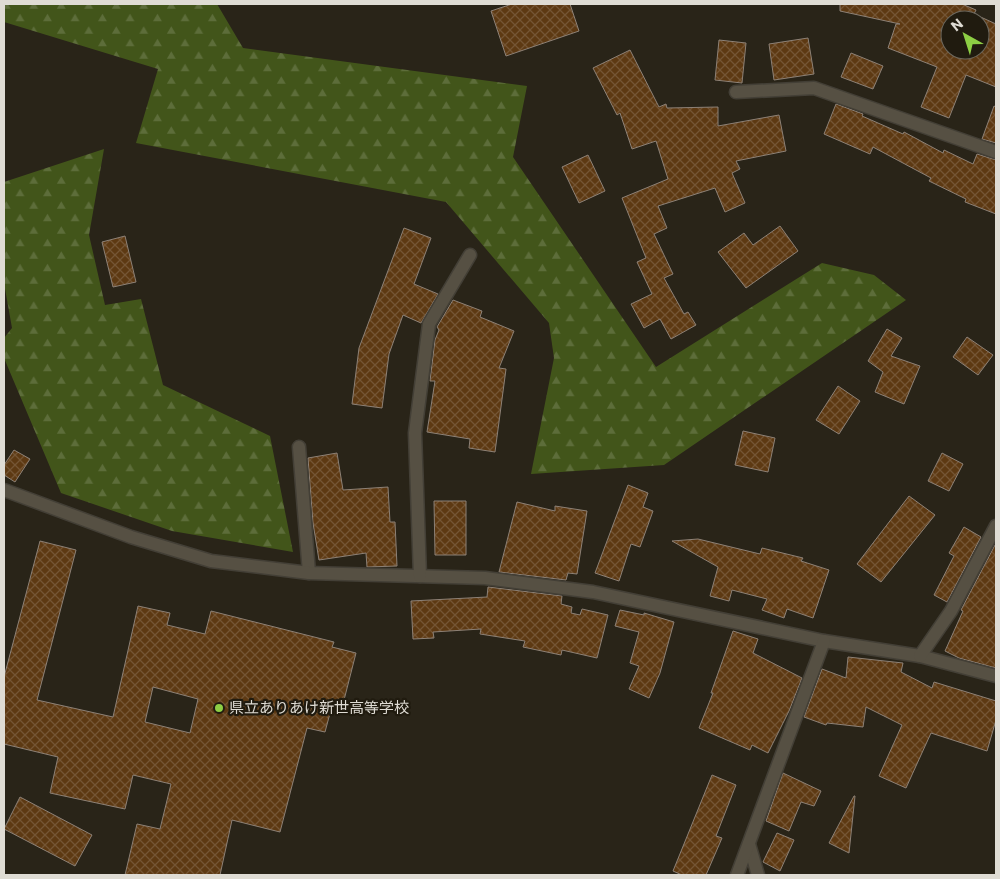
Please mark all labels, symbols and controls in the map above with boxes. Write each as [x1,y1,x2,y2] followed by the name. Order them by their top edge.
[940,10,990,60] north arrow
[947,15,966,34] text: N
[229,698,409,716] place label: 県立ありあけ新世高等学校
[213,702,225,714] marker: 県立ありあけ新世高等学校

